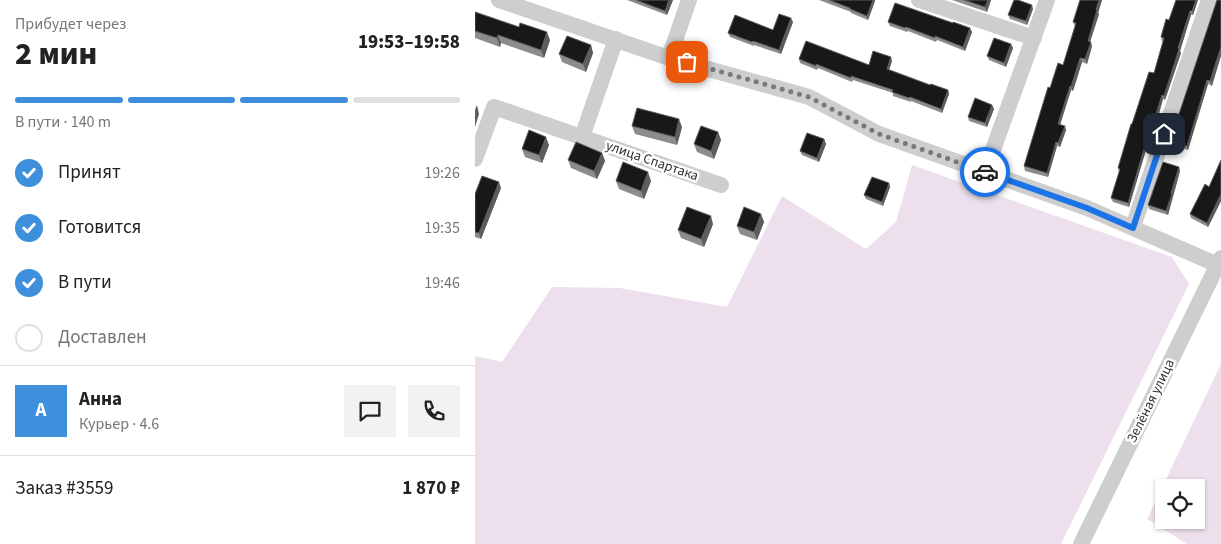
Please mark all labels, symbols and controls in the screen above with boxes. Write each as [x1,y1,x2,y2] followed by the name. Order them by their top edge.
[15,13,126,35] text: Прибудет через
[358,29,460,56] text: 19:53–19:58
[15,31,97,77] text: 2 мин
[666,41,708,83] pin
[673,48,701,76] icon: bag
[15,111,111,133] text: В пути · 140 m
[1143,113,1185,155] pin
[1150,120,1178,148] icon: home
[603,136,701,186] street label: улица Спартака
[960,147,1010,197] courier
[971,158,999,186] icon: car
[15,159,43,187] icon: check
[58,159,121,186] text: Принят
[424,162,460,184] text: 19:26
[15,214,43,242] icon: check
[58,214,141,241] text: Готовится
[424,217,460,239] text: 19:35
[15,269,43,297] icon: check
[58,269,112,296] text: В пути
[424,272,460,294] text: 19:46
[58,324,147,351] text: Доставлен
[1122,356,1180,446] street label: Зелёная улица
[344,385,396,437] button: chat
[408,385,460,437] button: phone
[79,386,122,413] text: Анна
[36,397,46,424] text: А
[79,413,159,435] text: Курьер · 4.6
[15,475,114,502] text: Заказ #3559
[402,475,460,502] text: 1 870 ₽
[1155,479,1205,529] map controls
[1155,479,1205,529] button: locate

